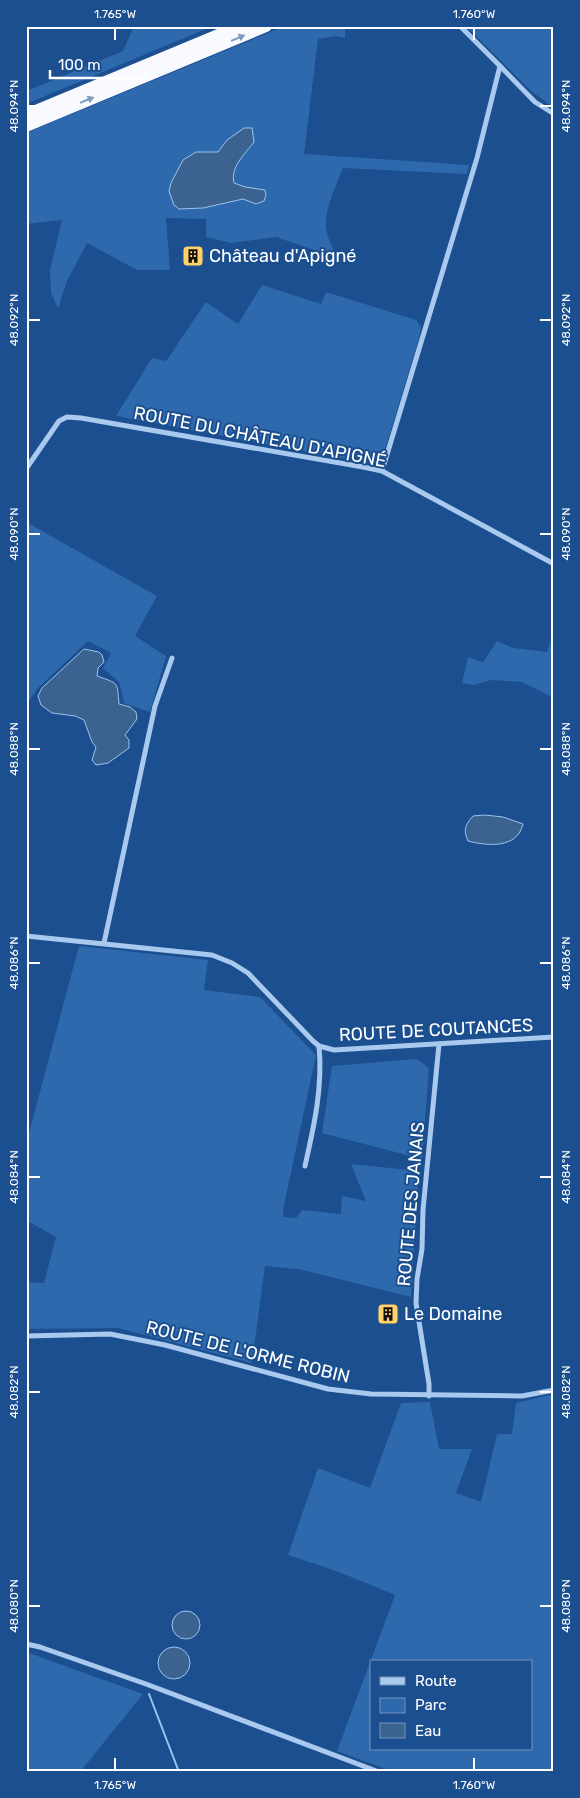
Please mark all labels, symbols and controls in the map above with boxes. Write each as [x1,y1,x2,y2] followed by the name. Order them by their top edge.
[94,7,136,21] text: 1.765°W
[453,7,496,21] text: 1.760°W
[231,34,245,42] one-way arrow
[50,48,146,80] scale bar
[58,56,100,74] text: 100 m
[7,80,21,132] text: 48.094°N
[559,80,573,132] text: 48.094°N
[80,96,95,104] one-way arrow
[181,244,205,268] building icon: Château d'Apigné
[209,245,356,267] place label: Château d'Apigné
[7,294,21,346] text: 48.092°N
[559,294,573,346] text: 48.092°N
[132,402,388,472] street label: ROUTE DU CHÂTEAU D'APIGNÉ
[7,507,21,561] text: 48.090°N
[559,507,573,561] text: 48.090°N
[7,722,21,776] text: 48.088°N
[559,722,573,776] text: 48.088°N
[7,936,21,990] text: 48.086°N
[559,936,573,990] text: 48.086°N
[338,1014,534,1046] street label: ROUTE DE COUTANCES
[393,1121,429,1287] street label: ROUTE DES JANAIS
[7,1150,21,1204] text: 48.084°N
[559,1150,573,1204] text: 48.084°N
[376,1302,400,1326] building icon: Le Domaine
[404,1303,502,1325] place label: Le Domaine
[144,1316,352,1388] street label: ROUTE DE L'ORME ROBIN
[7,1365,21,1419] text: 48.082°N
[559,1365,573,1419] text: 48.082°N
[7,1579,21,1633] text: 48.080°N
[559,1579,573,1633] text: 48.080°N
[370,1660,532,1750] legend
[415,1672,457,1690] text: Route
[415,1696,447,1714] text: Parc
[415,1722,441,1740] text: Eau
[94,1778,136,1792] text: 1.765°W
[453,1778,496,1792] text: 1.760°W

